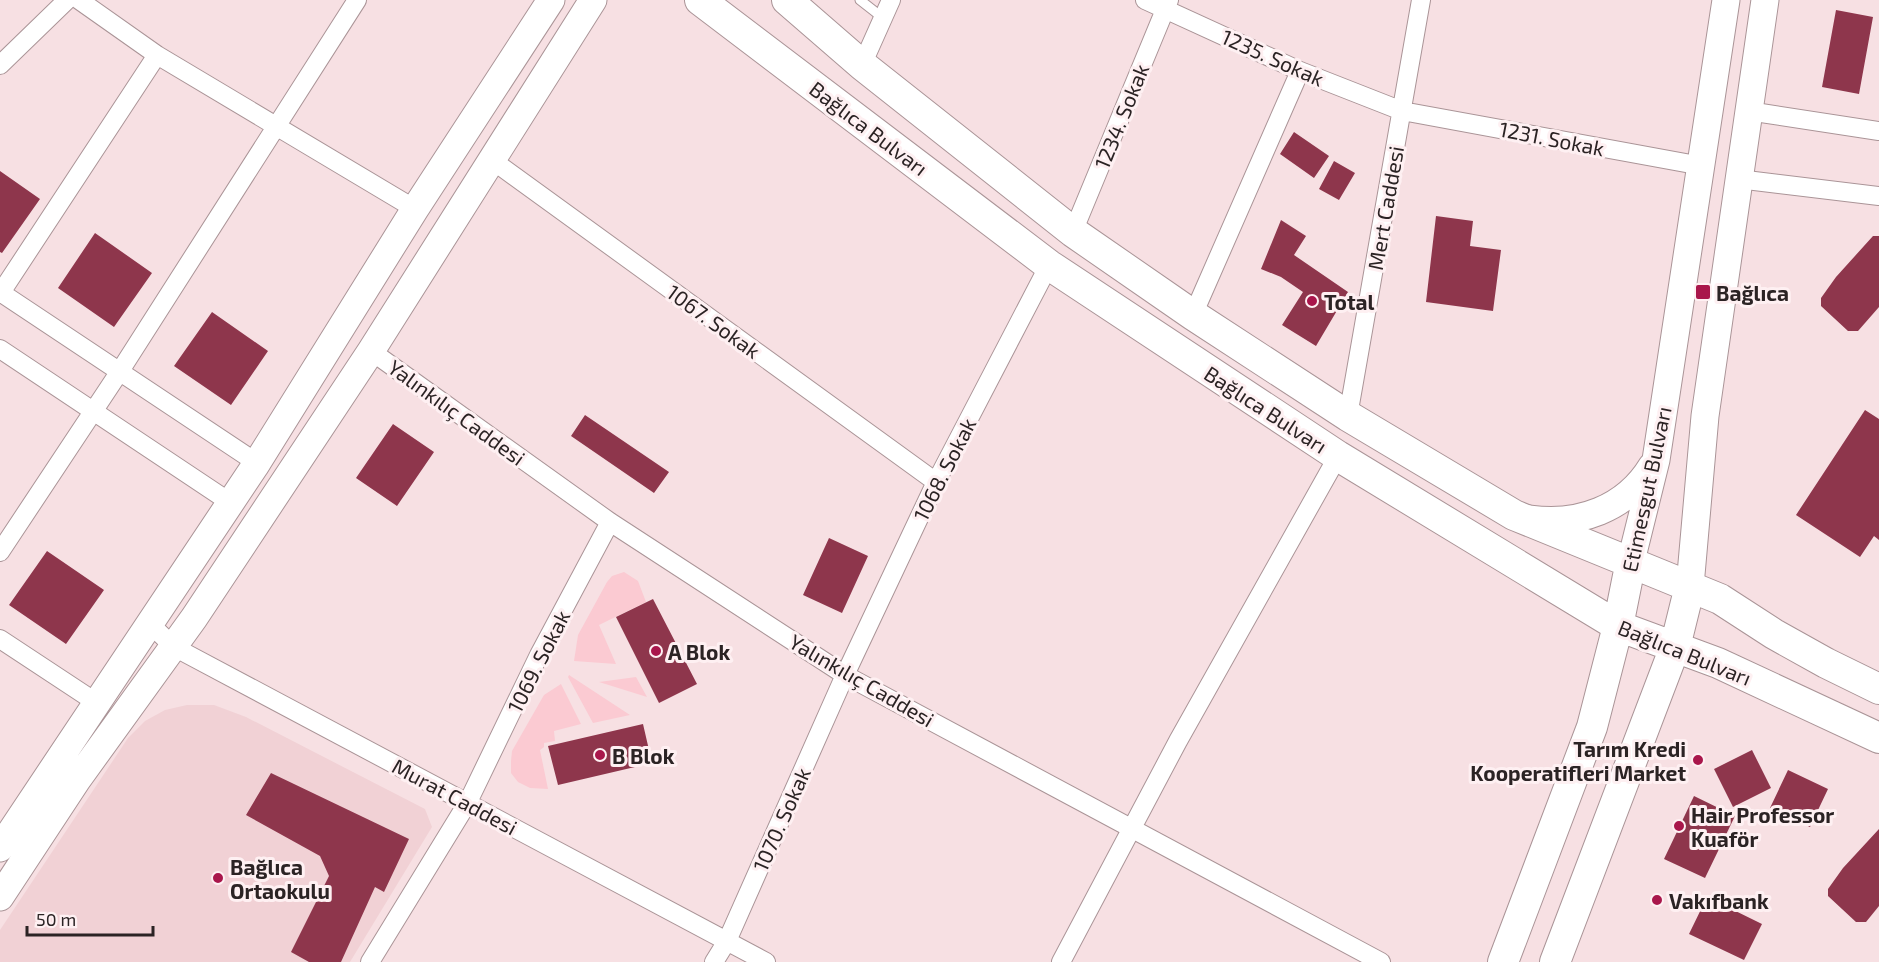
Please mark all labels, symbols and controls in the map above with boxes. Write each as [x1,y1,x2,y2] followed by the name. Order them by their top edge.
[1218,23,1328,91] street label: 1235. Sokak
[1089,60,1153,172] street label: 1234. Sokak
[805,76,933,180] street label: Bağlıca Bulvarı
[1497,116,1607,160] street label: 1231. Sokak
[1362,144,1408,272] street label: Mert Caddesi
[663,279,766,363] street label: 1067. Sokak
[1716,280,1789,305] place label: Bağlıca
[1694,283,1712,301] marker: Bağlıca
[1324,289,1374,314] place label: Total
[1305,294,1319,308] marker: Total
[383,354,530,472] street label: Yalınkılıç Caddesi
[1200,360,1332,458] street label: Bağlıca Bulvarı
[1616,404,1676,574] street label: Etimesgut Bulvarı
[907,413,981,525] street label: 1068. Sokak
[502,606,575,716] street label: 1069. Sokak
[1615,614,1755,690] street label: Bağlıca Bulvarı
[784,628,939,733] street label: Yalınkılıç Caddesi
[668,639,730,664] place label: A Blok
[649,644,663,658] marker: A Blok
[1470,736,1686,785] place label: Tarım Kredi Kooperatifleri Market
[612,743,675,768] place label: B Blok
[593,748,607,762] marker: B Blok
[388,753,522,839] street label: Murat Caddesi
[1691,753,1705,767] marker: Tarım Kredi Kooperatifleri Market
[747,763,815,875] street label: 1070. Sokak
[1691,802,1834,851] place label: Hair Professor Kuaför
[1672,819,1686,833] marker: Hair Professor Kuaför
[230,854,330,903] place label: Bağlıca Ortaokulu
[211,871,225,885] marker: Bağlıca Ortaokulu
[1669,888,1769,913] place label: Vakıfbank
[1650,893,1664,907] marker: Vakıfbank
[27,899,153,937] scale bar
[36,908,76,930] text: 50 m

